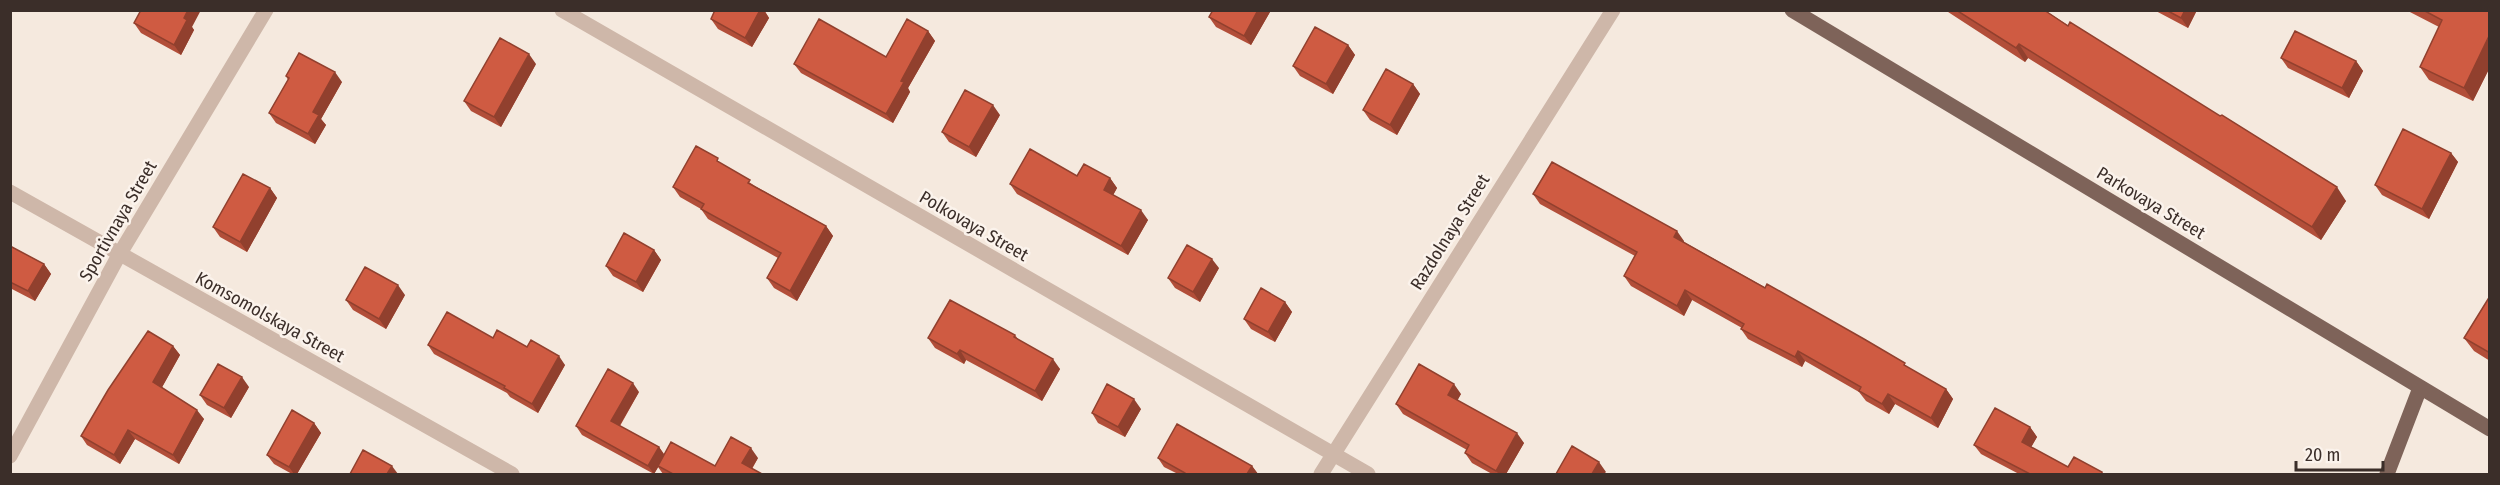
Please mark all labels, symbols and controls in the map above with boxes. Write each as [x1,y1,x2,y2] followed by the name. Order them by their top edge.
[75,157,162,285] street label: Sportivnaya Street
[2093,162,2209,244] street label: Parkovaya Street
[1406,170,1494,294] street label: Razdolnaya Street
[916,186,1032,266] street label: Polkovaya Street
[192,267,349,367] street label: Komsomolskaya Street
[2296,434,2383,472] scale bar
[2305,444,2340,466] text: 20 m

